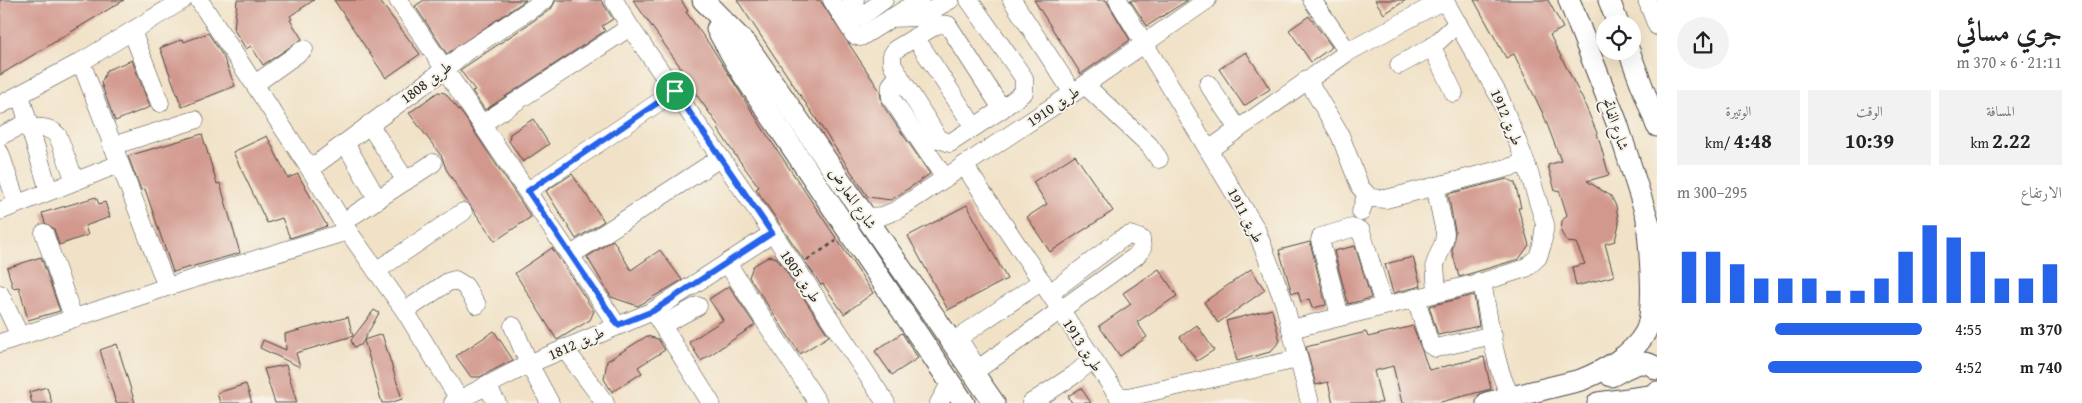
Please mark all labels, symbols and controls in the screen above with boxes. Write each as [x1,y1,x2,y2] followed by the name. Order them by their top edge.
[1956,10,2062,51] text: جري مسائي
[1596,15,1641,60] map controls
[1596,15,1641,60] button: locate
[1677,17,1729,69] button: share
[1957,50,2062,74] text: 21:11 · 6 × 370 m
[396,56,456,108] street label: طريق 1808
[654,70,696,112] pin
[661,77,689,105] icon: arrive
[1022,81,1084,131] street label: طريق 1910
[1486,85,1528,149] street label: طريق 1912
[1593,95,1635,154] street label: شارع الفاتح
[1726,101,1751,121] text: الوتيرة
[1856,101,1883,121] text: الوقت
[1986,101,2015,121] text: المسافة
[1733,125,1772,156] text: 4:48
[1845,125,1894,156] text: 10:39
[1992,125,2031,156] text: 2.22
[1705,133,1733,153] text: /km
[1970,133,1992,153] text: km
[822,163,882,235] street label: شارع المعارض
[1677,180,1747,204] text: 295–300 m
[2020,180,2062,204] text: الارتفاع
[1223,184,1269,246] street label: طريق 1911
[776,245,826,307] street label: طريق 1805
[1058,314,1108,376] street label: طريق 1913
[1955,317,1982,341] text: 4:55
[2020,317,2062,341] text: 370 m
[544,321,608,365] street label: طريق 1812
[1955,355,1982,379] text: 4:52
[2020,355,2062,379] text: 740 m

